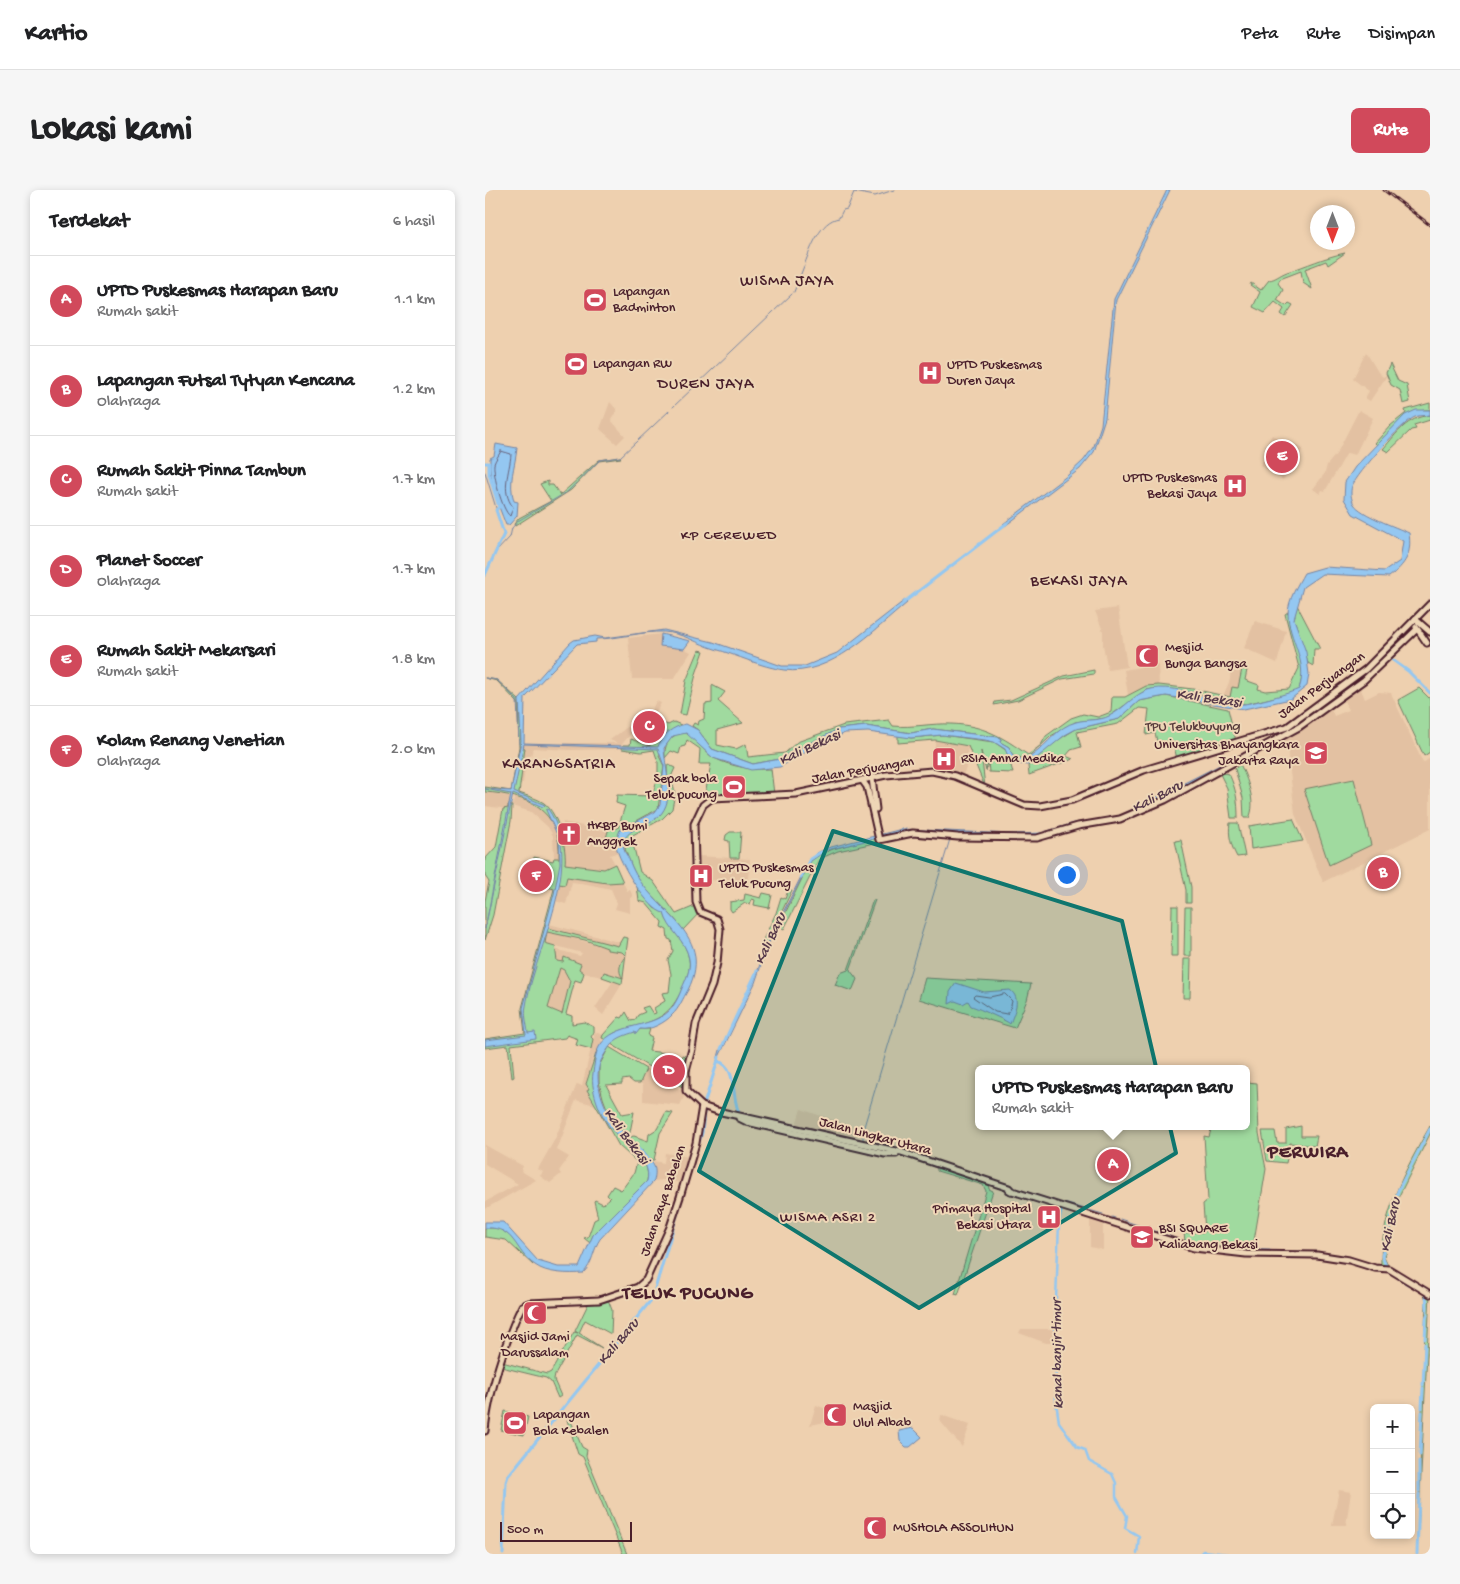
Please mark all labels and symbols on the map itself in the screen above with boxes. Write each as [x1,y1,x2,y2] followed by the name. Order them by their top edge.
[1310,205,1355,250] north arrow
[740,273,835,292] district label: WISMA JAYA
[612,284,676,317] place label: Lapangan Badminton
[582,287,608,313] sports icon: Lapangan Badminton
[563,351,589,377] sports icon: Lapangan RW
[593,356,672,373] place label: Lapangan RW
[946,357,1042,390] place label: UPTD Puskesmas Duren Jaya
[917,360,943,386] hospital icon: UPTD Puskesmas Duren Jaya
[656,376,755,395] district label: DUREN JAYA
[1266,438,1298,476] pin: E
[1122,470,1218,503] place label: UPTD Puskesmas Bekasi Jaya
[1222,473,1248,499] hospital icon: UPTD Puskesmas Bekasi Jaya
[681,527,777,545] district label: KP CEREWED
[1029,573,1128,592] district label: BEKASI JAYA
[1164,640,1248,673] place label: Mesjid Bunga Bangsa
[1134,643,1160,669] mosque icon: Mesjid Bunga Bangsa
[1275,649,1369,723] street label: Jalan Perjuangan
[1175,686,1245,713] water label: Kali Bekasi
[633,708,665,746] pin: C
[1144,719,1241,736] park label: TPU Telukbuyung
[776,725,845,770] water label: Kali Bekasi
[1154,737,1300,770] place label: Universitas Bhayangkara Jakarta Raya
[1303,740,1329,766] school or university icon: Universitas Bhayangkara Jakarta Raya
[931,746,957,772] hospital icon: RSIA Anna Medika
[961,751,1066,768] place label: RSIA Anna Medika
[811,754,916,788] street label: Jalan Perjuangan
[502,756,616,775] district label: KARANGSATRIA
[645,771,718,804] place label: Sepak bola Teluk pucung
[721,774,747,800] sports icon: Sepak bola Teluk pucung
[1129,776,1188,818] water label: Kali Baru
[587,818,648,851] place label: HKBP Bumi Anggrek
[556,821,582,847] church icon: HKBP Bumi Anggrek
[1367,854,1399,892] pin: B
[520,857,552,895] pin: F
[718,860,814,893] place label: UPTD Puskesmas Teluk Pucung
[1054,862,1080,888] your location
[688,863,714,889] hospital icon: UPTD Puskesmas Teluk Pucung
[751,908,792,968] water label: Kali Baru
[653,1052,685,1090] pin: D
[599,1105,654,1170] water label: Kali Bekasi
[817,1114,934,1160] street label: Jalan Lingkar Utara
[1266,1142,1349,1165] district label: PERWIRA
[637,1143,691,1259] street label: Jalan Raya Babelan
[1097,1146,1129,1184] pin: A
[1376,1194,1406,1254] water label: Kali Baru
[932,1201,1032,1234] place label: Primaya Hospital Bekasi Utara
[1036,1204,1062,1230] hospital icon: Primaya Hospital Bekasi Utara
[780,1209,876,1227] district label: WISMA ASRI 2
[1158,1221,1258,1254] place label: BSI SQUARE Kaliabang Bekasi
[1129,1224,1155,1250] school or university icon: BSI SQUARE Kaliabang Bekasi
[620,1283,754,1306] district label: TELUK PUCUNG
[1048,1296,1068,1409] water label: kanal banjir timur
[522,1300,548,1326] mosque icon: Masjid Jami Darussalam
[594,1314,645,1369] water label: Kali Baru
[500,1329,570,1362] place label: Masjid Jami Darussalam
[853,1399,912,1432] place label: Masjid Ulul Albab
[822,1402,848,1428] mosque icon: Masjid Ulul Albab
[532,1407,609,1440] place label: Lapangan Bola Kebalen
[502,1410,528,1436] sports icon: Lapangan Bola Kebalen
[862,1515,888,1541] mosque icon: MUSHOLA ASSOLIHUN
[500,1519,633,1542] scale bar
[893,1520,1014,1537] place label: MUSHOLA ASSOLIHUN

